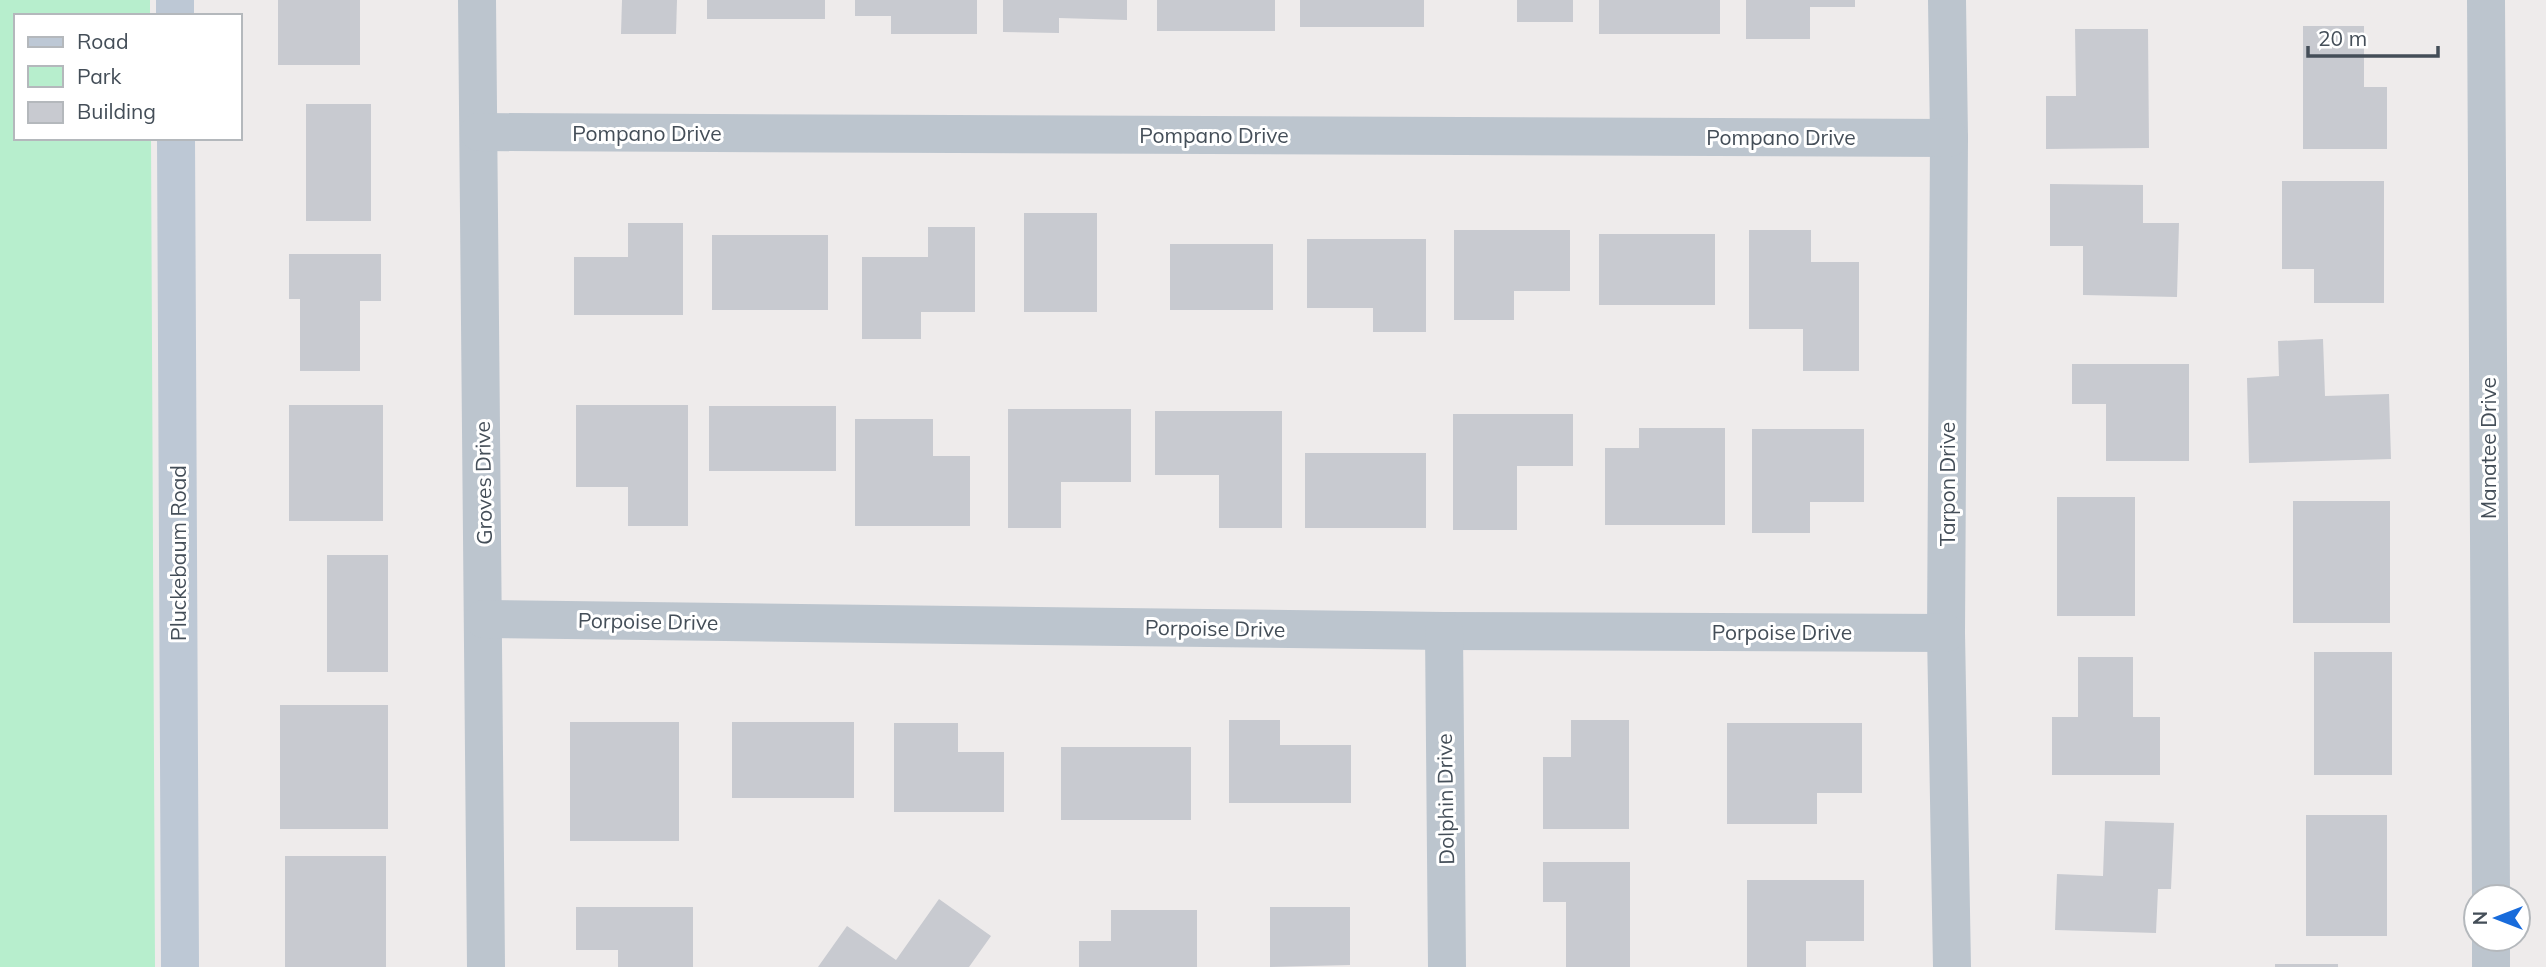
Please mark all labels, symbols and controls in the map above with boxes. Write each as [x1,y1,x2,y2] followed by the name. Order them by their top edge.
[14,14,242,140] legend
[2308,14,2438,58] scale bar
[2318,25,2367,51] text: 20 m
[77,28,128,54] text: Road
[77,63,121,89] text: Park
[77,98,156,124] text: Building
[572,120,722,146] street label: Pompano Drive
[1139,122,1289,148] street label: Pompano Drive
[1706,124,1856,150] street label: Pompano Drive
[2475,377,2501,519] street label: Manatee Drive
[469,421,497,545] street label: Groves Drive
[1934,422,1960,546] street label: Tarpon Drive
[165,465,191,641] street label: Pluckebaum Road
[578,607,718,635] street label: Porpoise Drive
[1145,614,1285,642] street label: Porpoise Drive
[1712,619,1852,645] street label: Porpoise Drive
[1431,733,1459,865] street label: Dolphin Drive
[2462,883,2532,953] north arrow
[2468,911,2492,925] text: N

